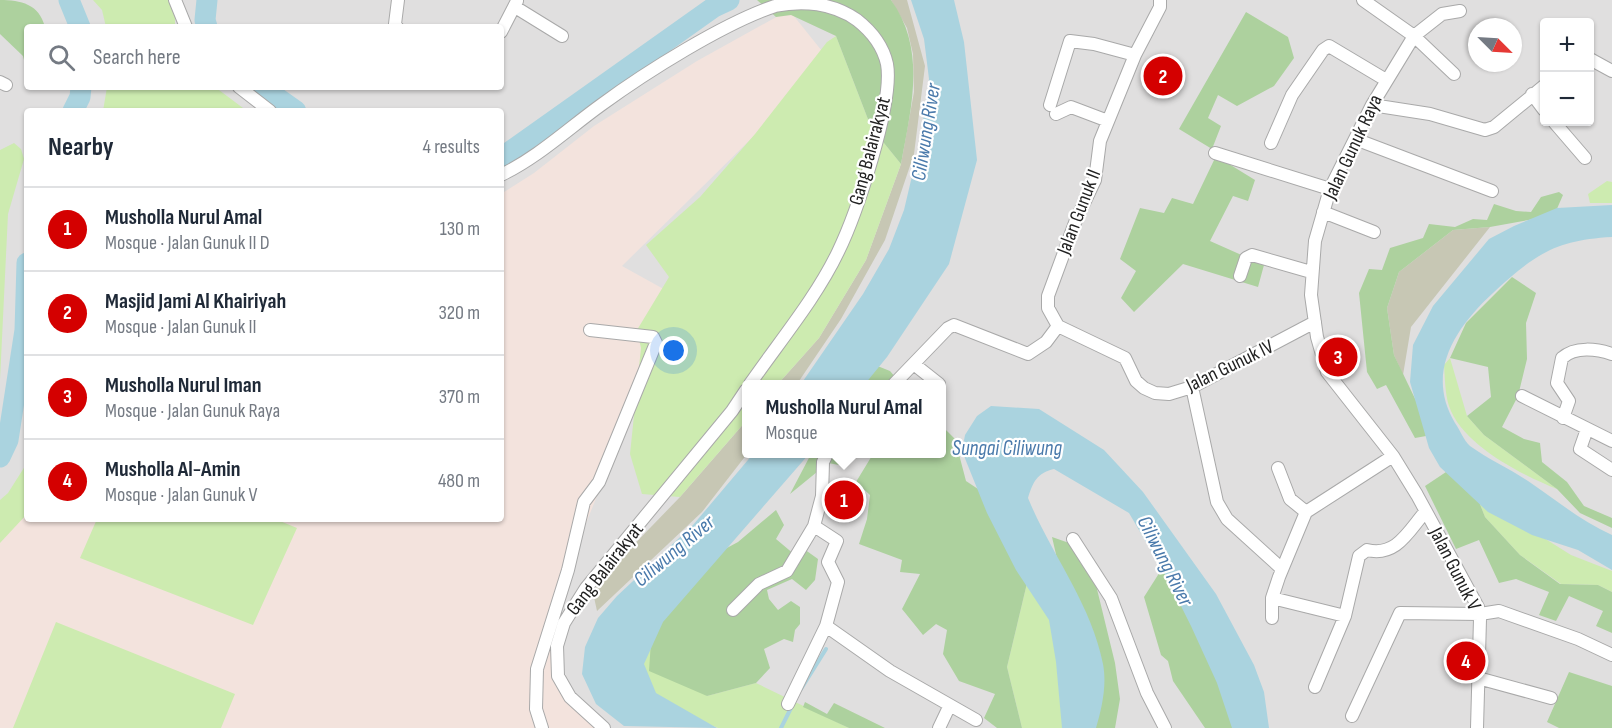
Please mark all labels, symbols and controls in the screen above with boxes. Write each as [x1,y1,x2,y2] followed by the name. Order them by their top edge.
[1468,18,1522,72] north arrow
[1540,18,1594,126] map controls
[1540,18,1594,72] button: +
[24,24,504,90] search box
[45,41,78,74] icon: search
[93,44,180,71] text: Search here
[1144,54,1182,98] pin: 2
[1540,72,1594,126] button: −
[906,81,946,182] water label: Ciliwung River
[1318,91,1388,204] street label: Jalan Gunuk Raya
[844,94,896,208] street label: Gang Balairakyat
[48,132,114,163] text: Nearby
[423,135,480,159] text: 4 results
[1051,166,1106,259] street label: Jalan Gunuk II
[105,204,262,231] text: Musholla Nurul Amal
[64,217,71,241] text: 1
[440,217,480,241] text: 130 m
[105,231,270,255] text: Mosque · Jalan Gunuk II D
[105,288,286,315] text: Masjid Jami Al Khairiyah
[63,301,72,325] text: 2
[438,301,480,325] text: 320 m
[105,315,257,339] text: Mosque · Jalan Gunuk II
[1318,334,1358,380] pin: 3
[1182,335,1278,398] street label: Jalan Gunuk IV
[659,336,688,365] your location
[105,372,262,399] text: Musholla Nurul Iman
[742,380,946,458] popup
[63,385,72,409] text: 3
[439,385,480,409] text: 370 m
[765,394,923,421] text: Musholla Nurul Amal
[105,399,280,423] text: Mosque · Jalan Gunuk Raya
[765,421,818,445] text: Mosque
[952,436,1062,461] water label: Sungai Ciliwung
[105,456,240,483] text: Musholla Al-Amin
[63,469,72,493] text: 4
[438,469,480,493] text: 480 m
[824,478,864,522] pin: 1
[105,483,258,507] text: Mosque · Jalan Gunuk V
[628,509,720,592] water label: Ciliwung River
[1132,512,1199,611] water label: Ciliwung River
[561,518,649,620] street label: Gang Balairakyat
[1423,523,1486,615] street label: Jalan Gunuk V
[1446,638,1486,684] pin: 4

